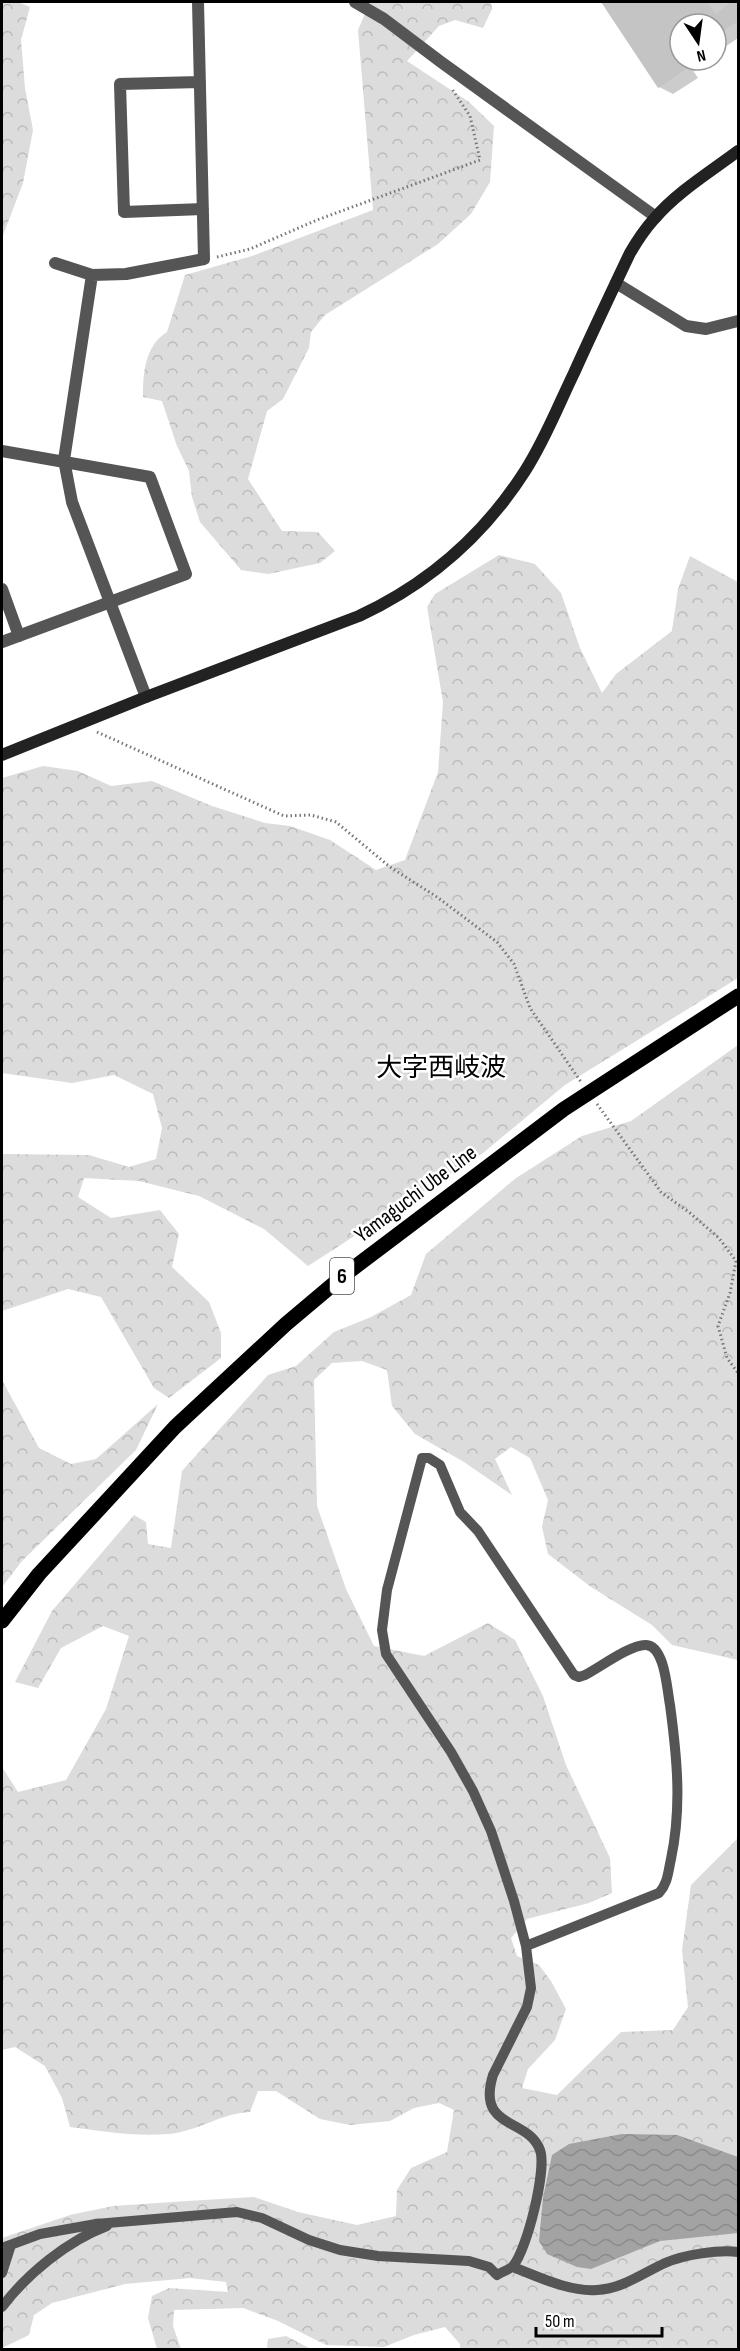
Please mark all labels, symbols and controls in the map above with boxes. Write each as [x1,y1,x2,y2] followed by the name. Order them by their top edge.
[668,12,728,72] north arrow
[695,45,707,65] text: N
[376,1053,506,1084] district label: 大字西岐波
[350,1140,482,1249] street label: Yamaguchi Ube Line
[330,1258,354,1294] road number: 6
[536,2300,662,2338] scale bar
[545,2311,575,2332] text: 50 m

